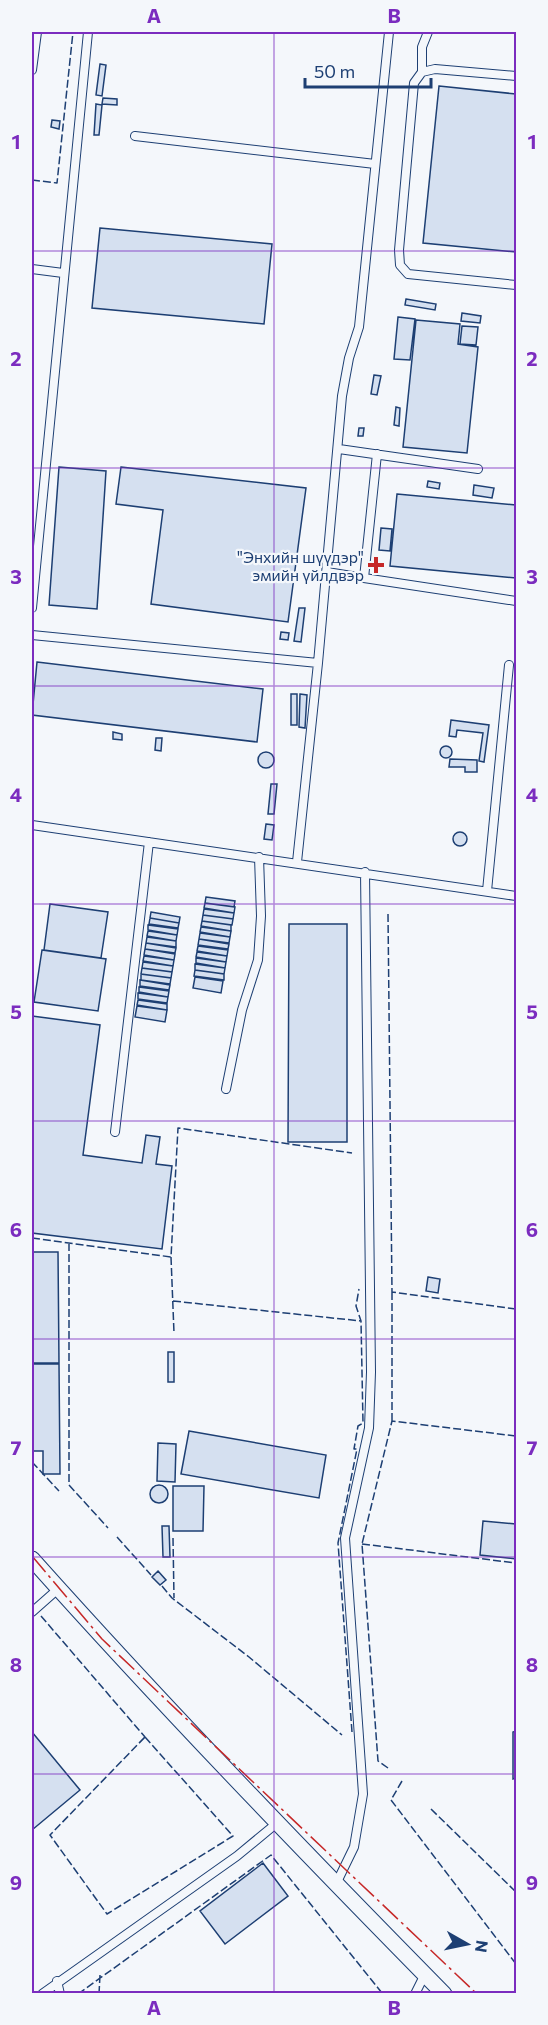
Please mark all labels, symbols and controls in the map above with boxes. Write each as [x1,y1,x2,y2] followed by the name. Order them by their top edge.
[147,3,161,27] text: A
[387,3,401,27] text: B
[305,51,431,89] scale bar
[314,60,355,82] text: 50 m
[11,129,21,153] text: 1
[527,129,537,153] text: 1
[10,346,22,370] text: 2
[526,346,538,370] text: 2
[237,547,364,584] place label: "Энхийн шүүдэр" эмийн үйлдвэр
[369,558,383,572] marker: "Энхийн шүүдэр" эмийн үйлдвэр
[10,564,22,588] text: 3
[526,564,538,588] text: 3
[10,782,22,806] text: 4
[526,782,538,806] text: 4
[10,999,22,1023] text: 5
[526,999,538,1023] text: 5
[10,1217,22,1241] text: 6
[526,1217,538,1241] text: 6
[11,1435,22,1459] text: 7
[527,1435,538,1459] text: 7
[10,1652,22,1676] text: 8
[526,1652,538,1676] text: 8
[10,1870,22,1894] text: 9
[526,1870,538,1894] text: 9
[437,1914,497,1974] north arrow
[472,1939,493,1954] text: N
[147,1995,161,2019] text: A
[387,1995,401,2019] text: B

